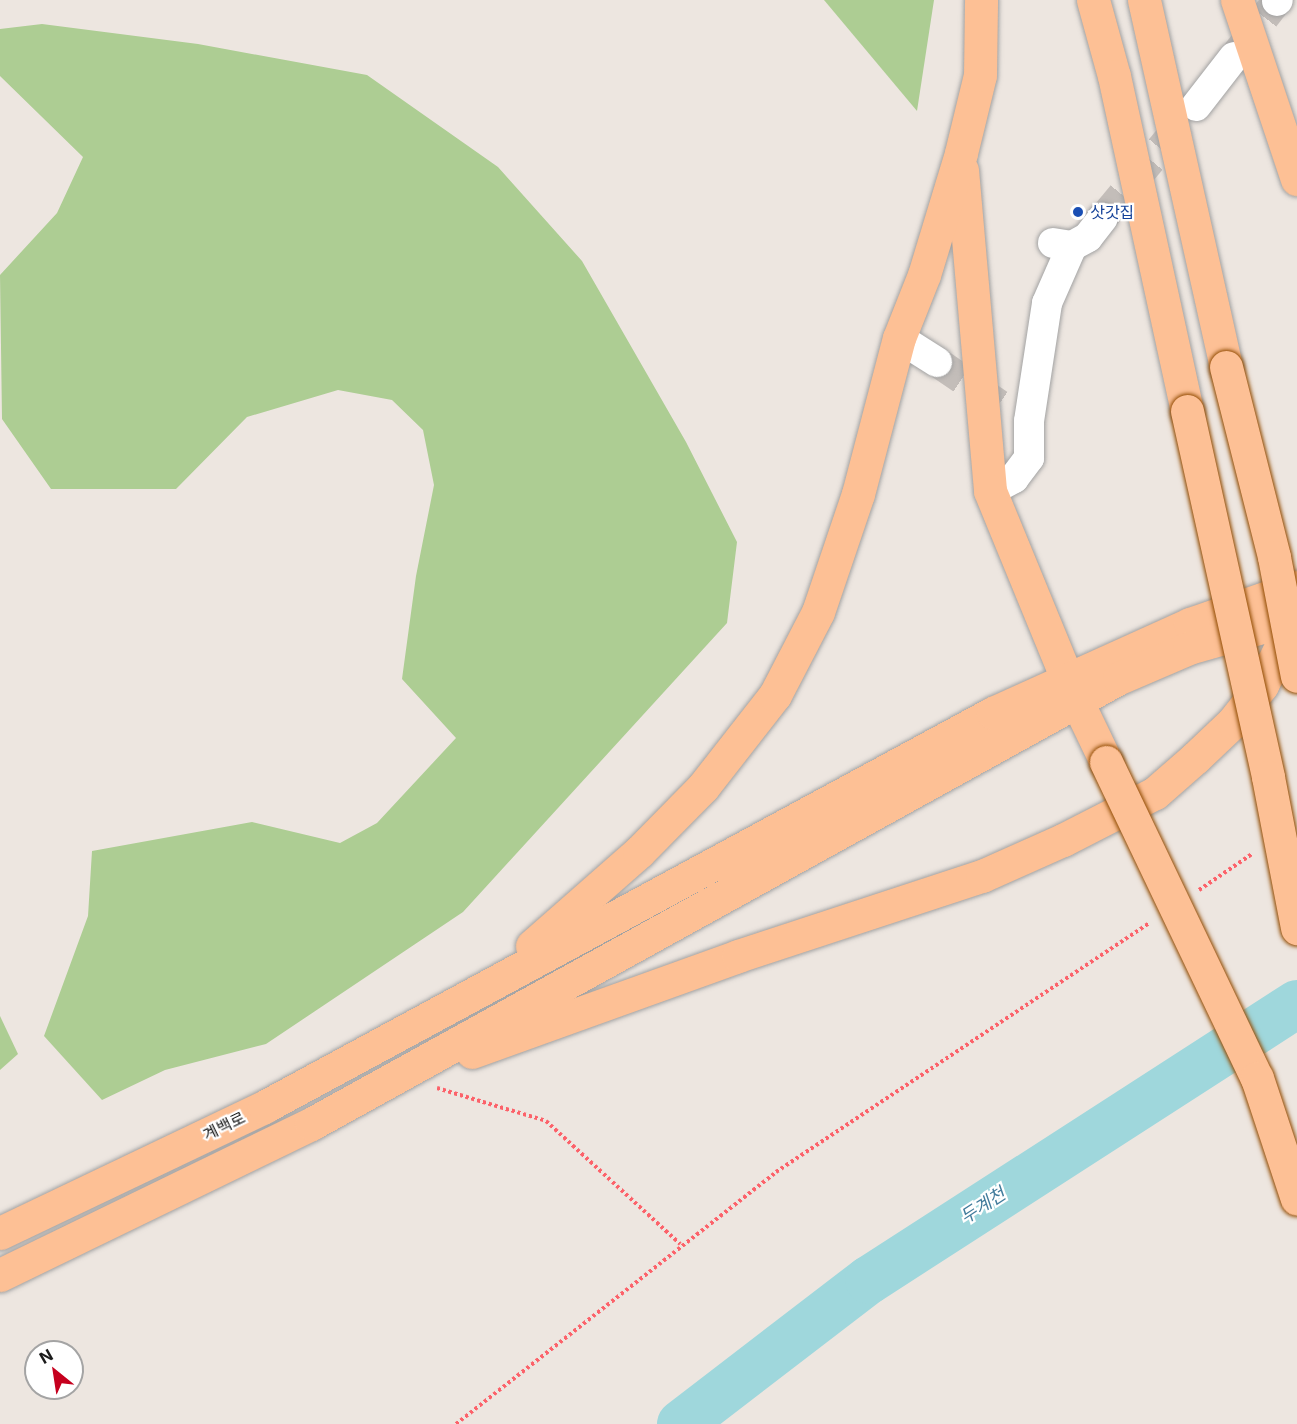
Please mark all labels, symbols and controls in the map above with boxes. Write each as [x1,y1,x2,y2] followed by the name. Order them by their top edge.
[1090,202,1134,222] place label: 삿갓집
[1071,205,1085,219] marker: 삿갓집
[200,1108,248,1144] street label: 계백로
[956,1183,1010,1229] water label: 두계천
[24,1340,84,1400] north arrow
[36,1344,56,1368] text: N

